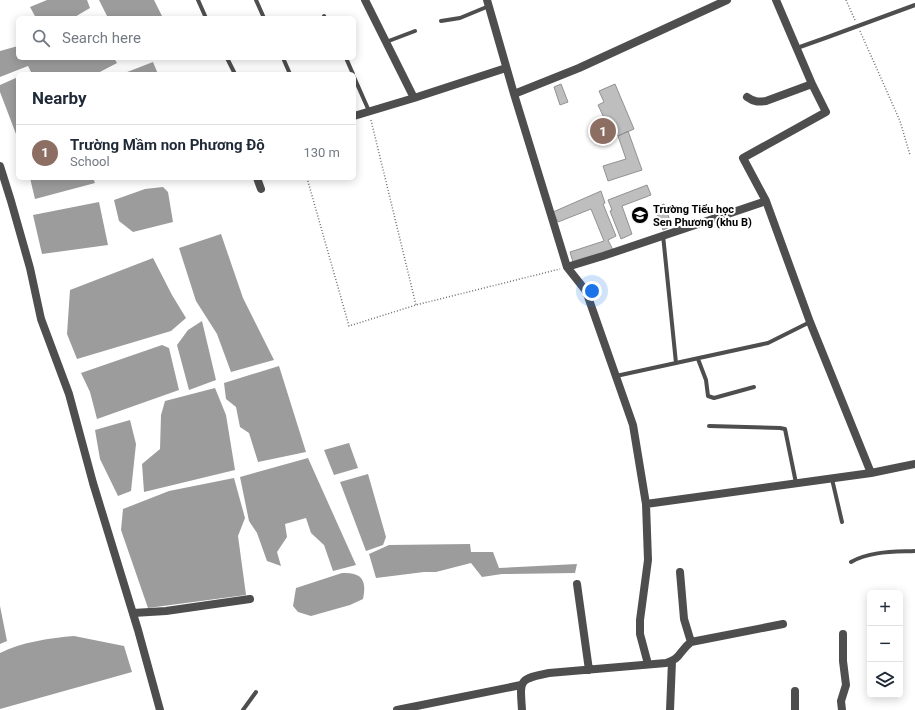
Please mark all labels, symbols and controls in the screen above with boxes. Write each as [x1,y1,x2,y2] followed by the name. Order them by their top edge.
[16,16,356,60] search box
[30,27,52,49] icon: search
[62,29,141,47] text: Search here
[32,88,87,108] text: Nearby
[590,116,616,146] pin: 1
[70,136,265,154] text: Trường Mầm non Phương Độ
[41,145,49,160] text: 1
[303,145,340,160] text: 130 m
[70,154,110,169] text: School
[653,203,752,229] place label: Trường Tiểu học Sen Phương (khu B)
[630,205,650,225] school or university icon: Trường Tiểu học Sen Phương (khu B)
[582,281,602,301] your location
[867,590,903,698] map controls
[867,590,903,626] button: +
[867,626,903,662] button: −
[867,662,903,698] button: layers

